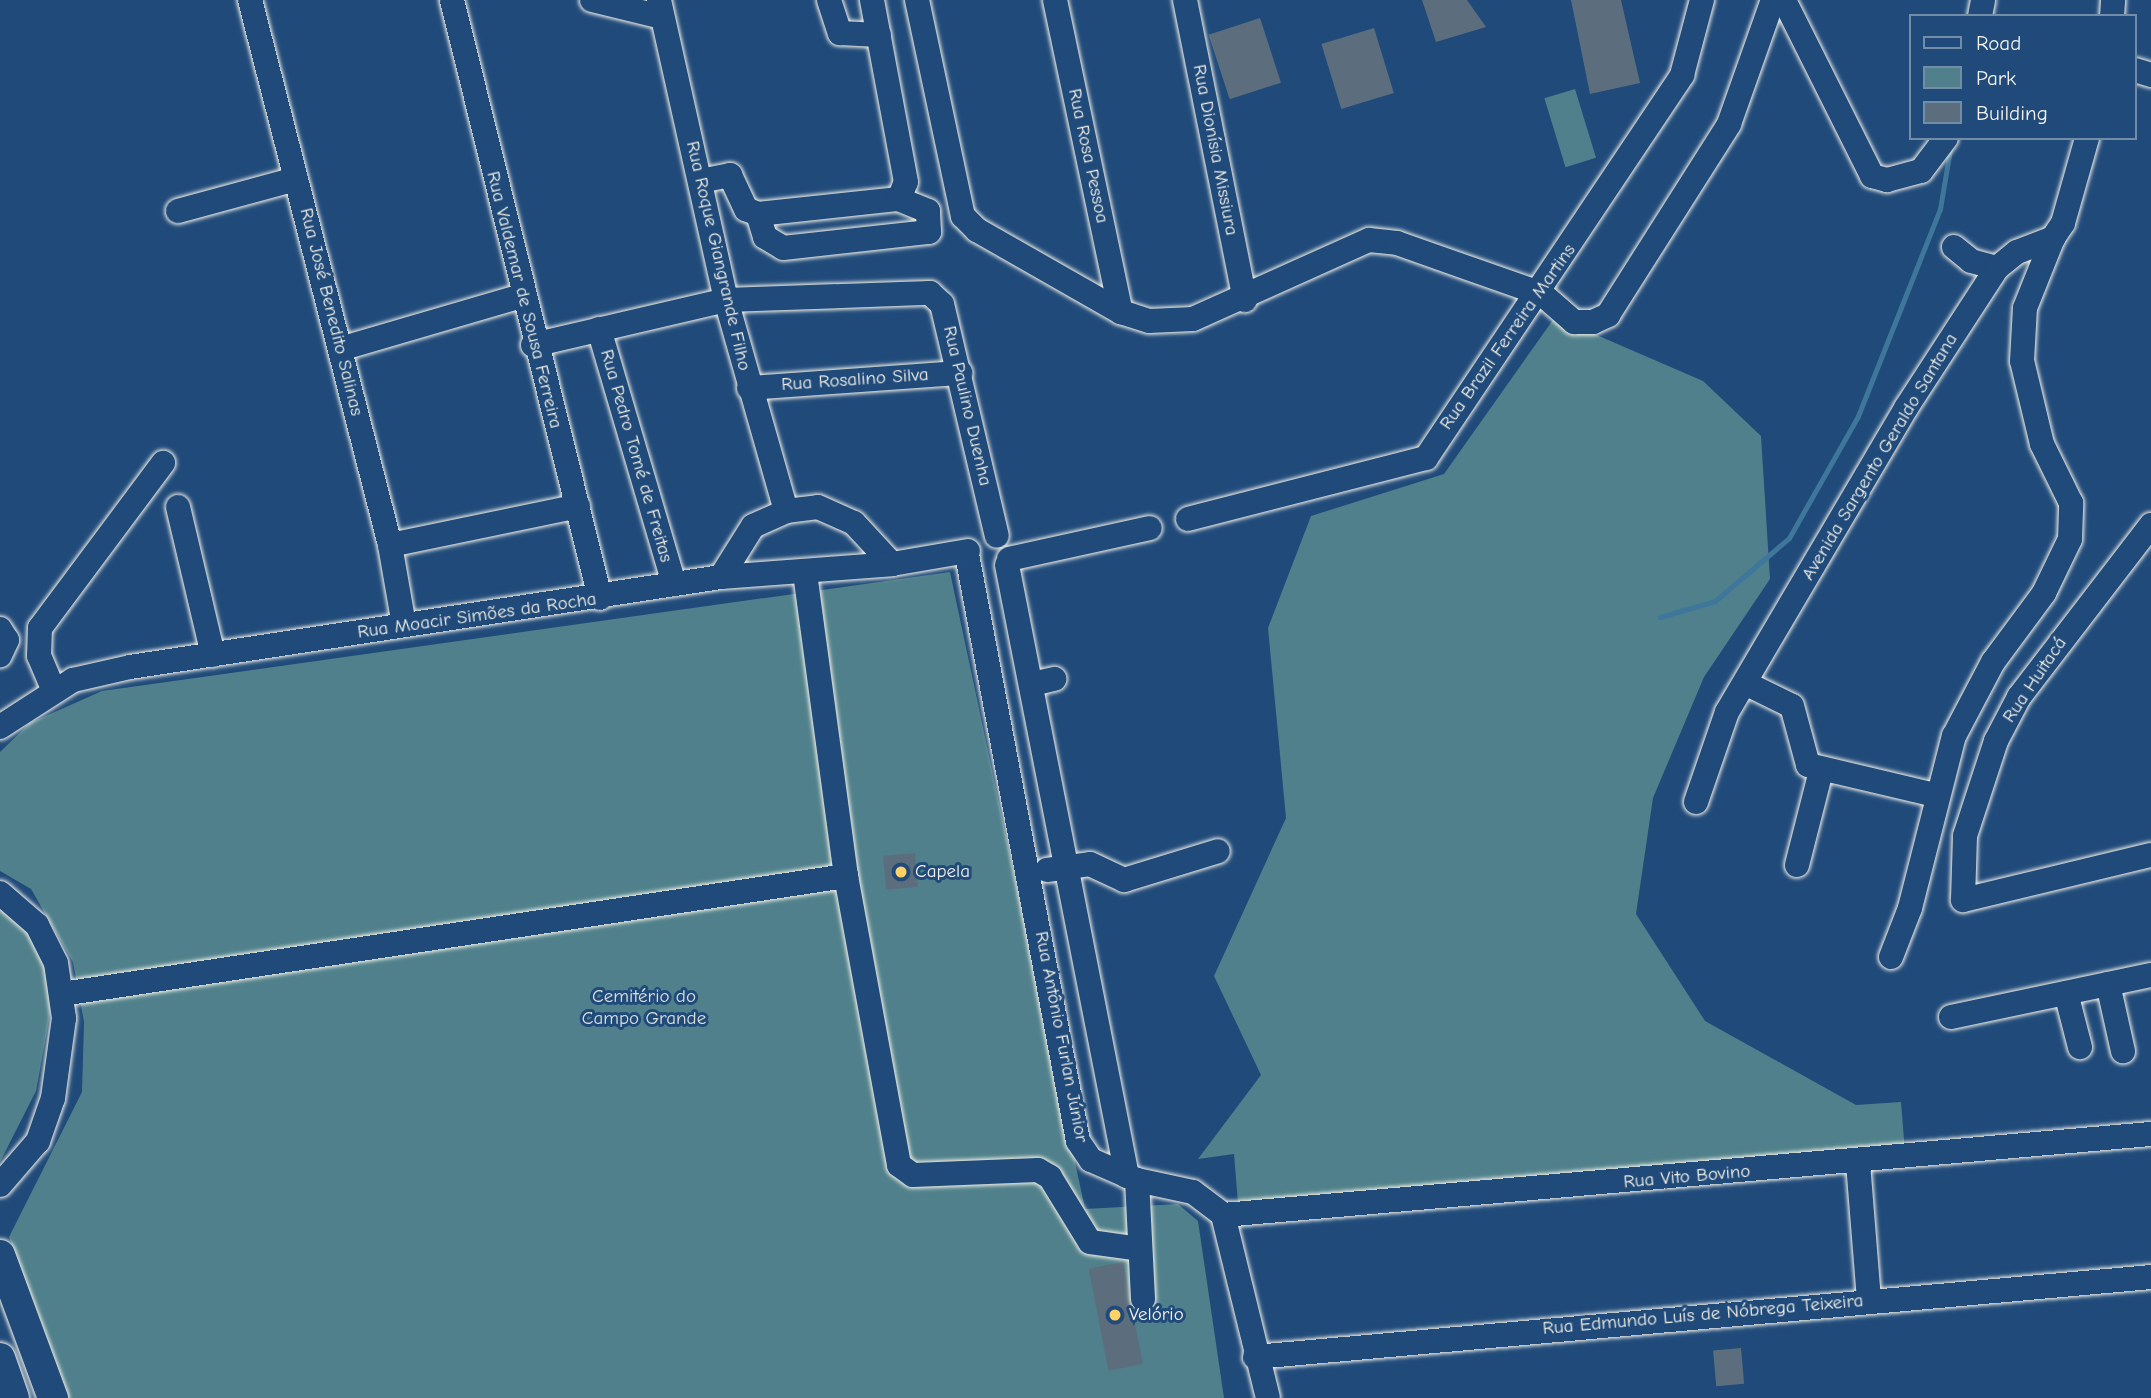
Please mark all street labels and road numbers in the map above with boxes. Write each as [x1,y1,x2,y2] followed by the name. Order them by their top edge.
[1187,63,1243,237] street label: Rua Dionísia Missiura
[1063,87,1113,225] street label: Rua Rosa Pessoa
[680,139,756,373] street label: Rua Roque Giangrande Filho
[481,169,567,431] street label: Rua Valdemar de Sousa Ferreira
[294,206,368,418] street label: Rua José Benedito Salinas
[1435,240,1581,434] street label: Rua Brazil Ferreira Martins
[937,324,997,488] street label: Rua Paulino Duenha
[1797,329,1963,585] street label: Avenida Sargento Geraldo Santana
[595,347,677,565] street label: Rua Pedro Tomé de Freitas
[781,363,929,397] street label: Rua Rosalino Silva
[356,588,598,644] street label: Rua Moacir Simões da Rocha
[1998,633,2072,727] street label: Rua Huitacá
[1029,929,1093,1145] street label: Rua Antônio Furlan Júnior
[1623,1160,1751,1194] street label: Rua Vito Bovino
[1542,1290,1864,1340] street label: Rua Edmundo Luís de Nóbrega Teixeira

